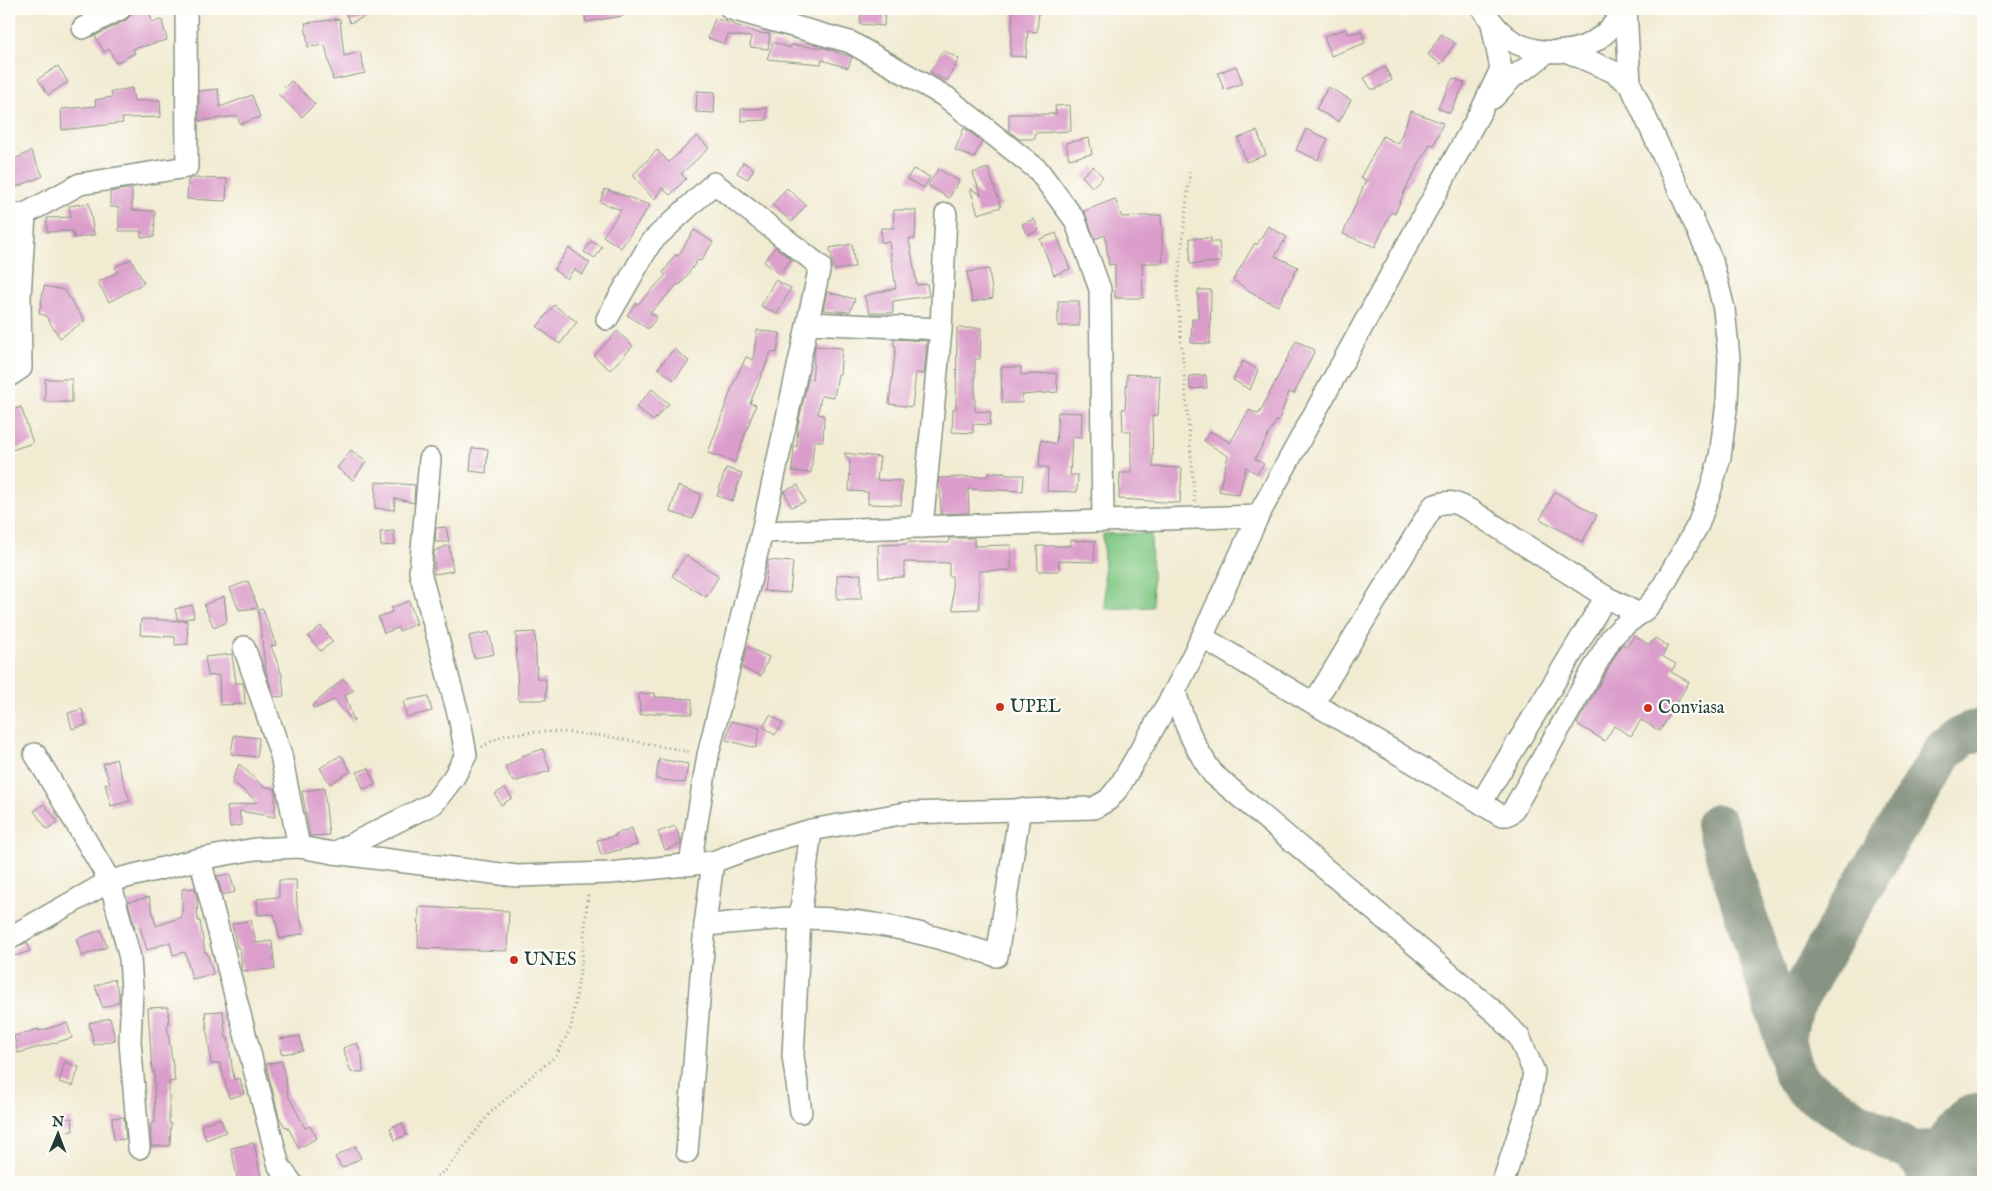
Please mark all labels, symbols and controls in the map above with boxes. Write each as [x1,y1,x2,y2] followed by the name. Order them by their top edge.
[1010,696,1061,719] place label: UPEL
[1658,697,1725,720] place label: Conviasa
[994,701,1006,713] marker: UPEL
[1642,702,1654,714] marker: Conviasa
[524,949,577,972] place label: UNES
[508,954,520,966] marker: UNES
[32,1108,82,1158] north arrow
[51,1113,64,1131] text: N

